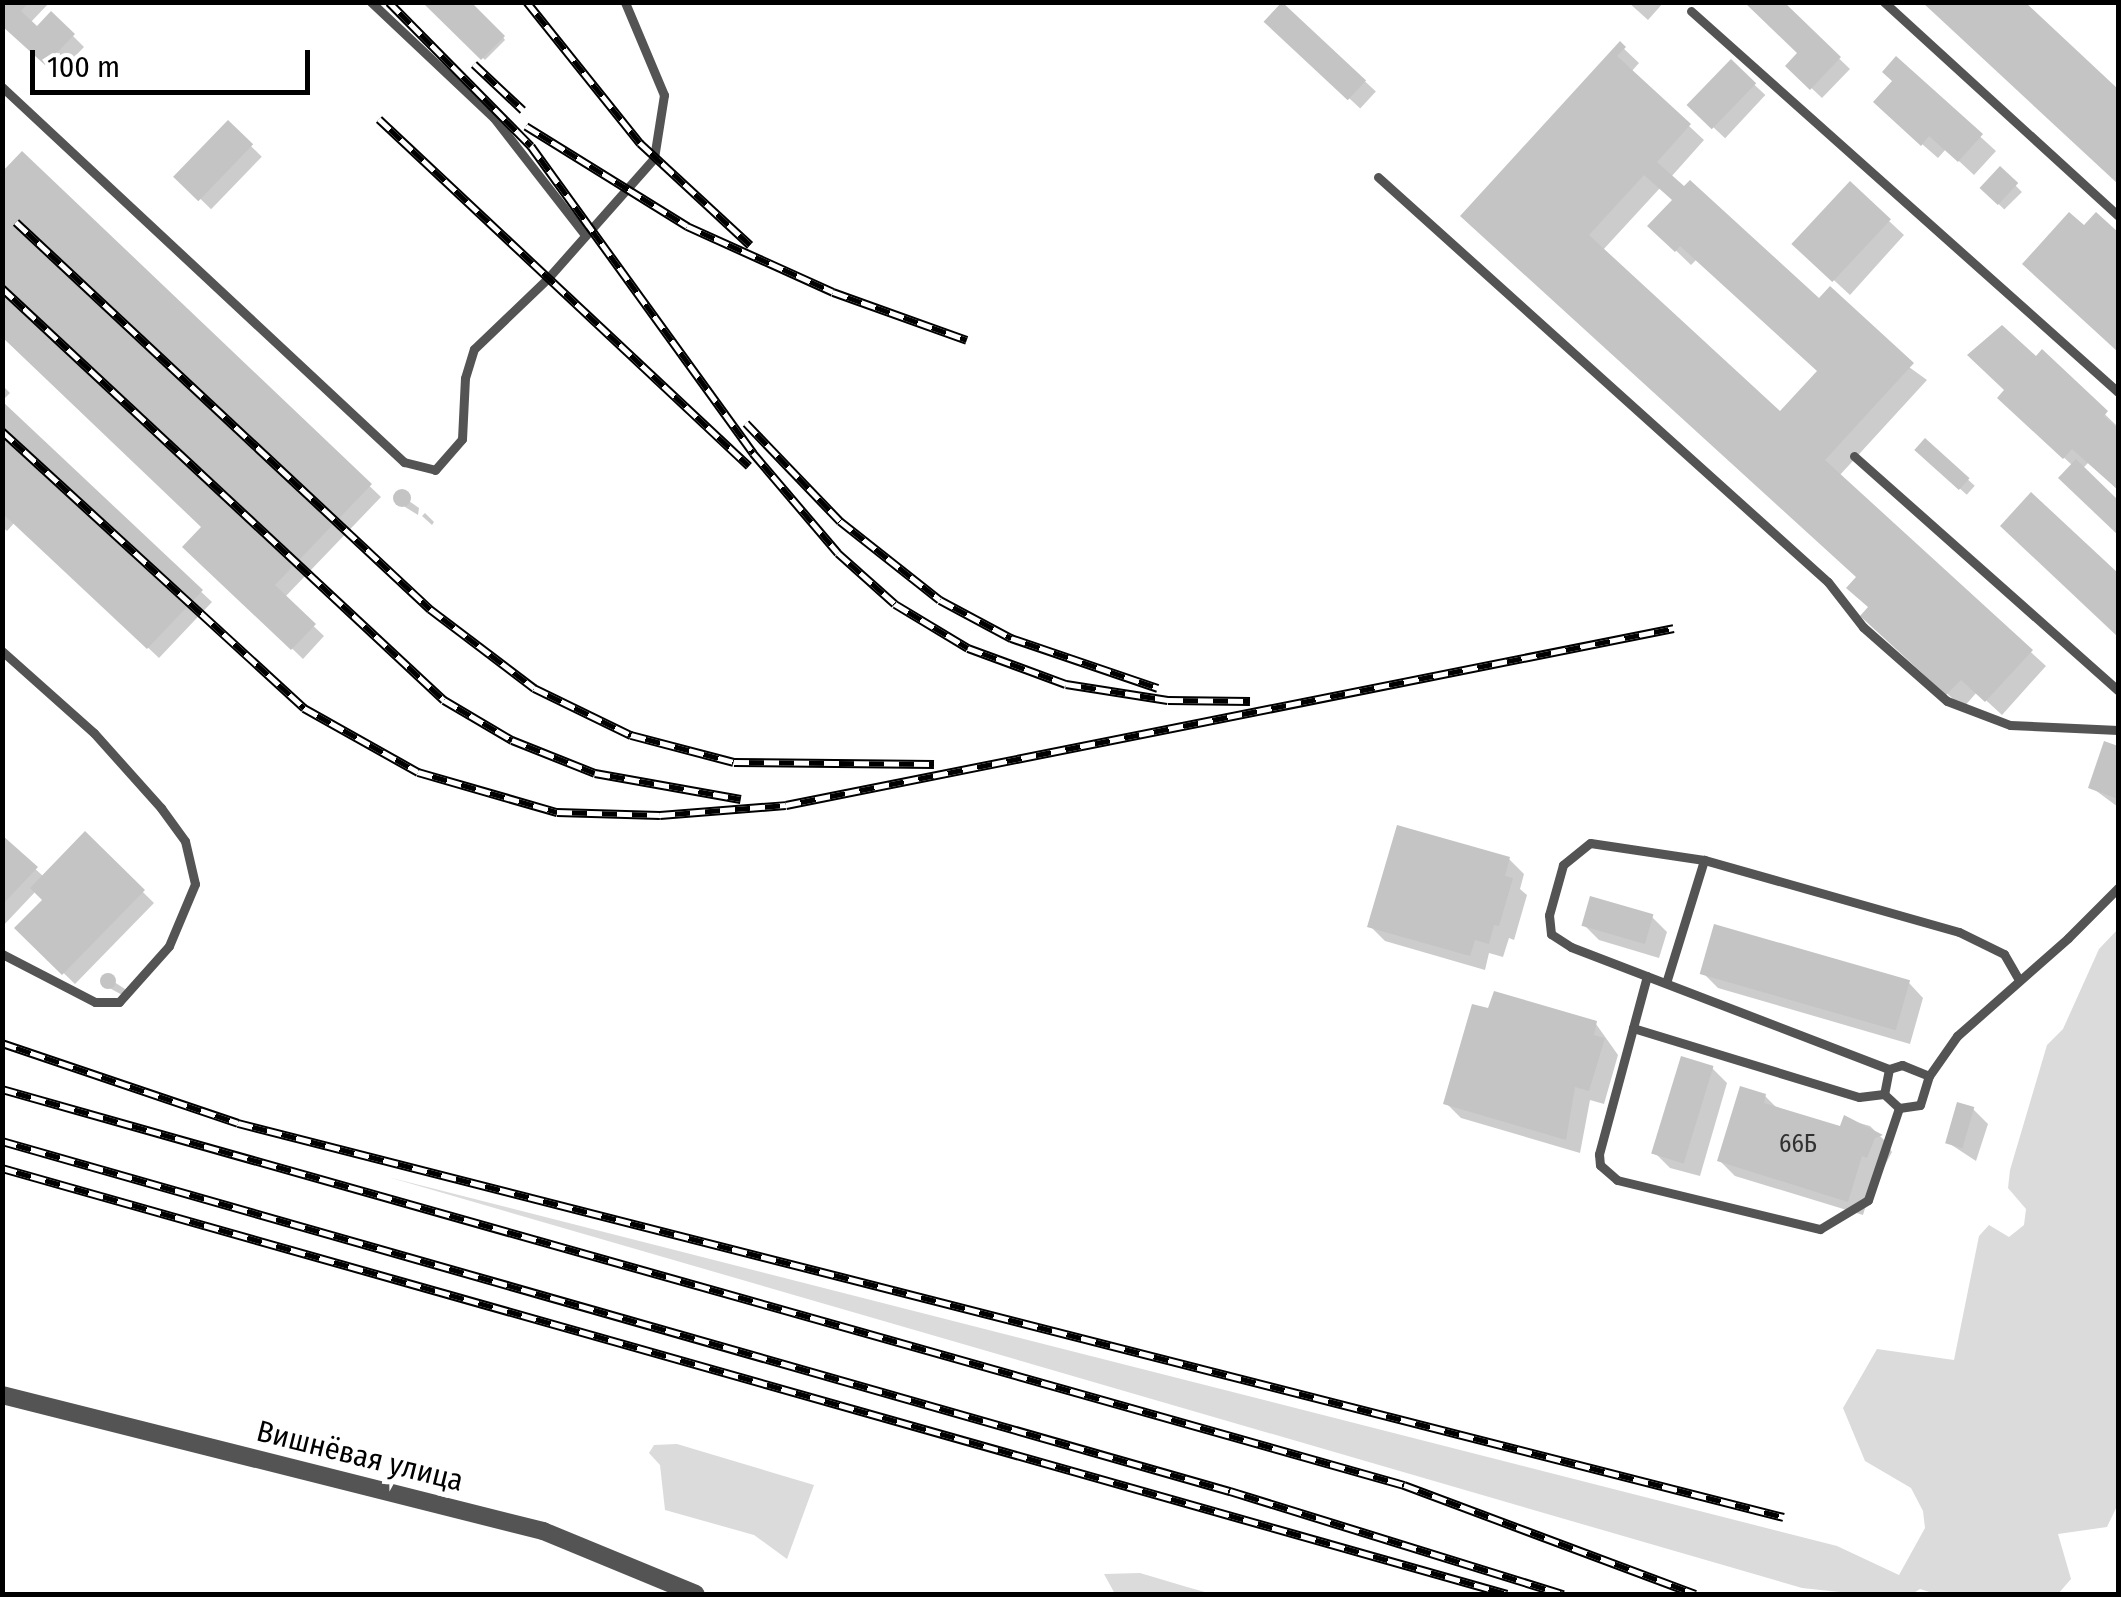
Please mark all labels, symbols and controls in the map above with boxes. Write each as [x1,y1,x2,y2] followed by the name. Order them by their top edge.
[35,30,315,92] scale bar
[47,49,120,85] text: 100 m
[1779,1129,1817,1159] house number: 66Б
[253,1413,467,1499] street label: Вишнёвая улица

